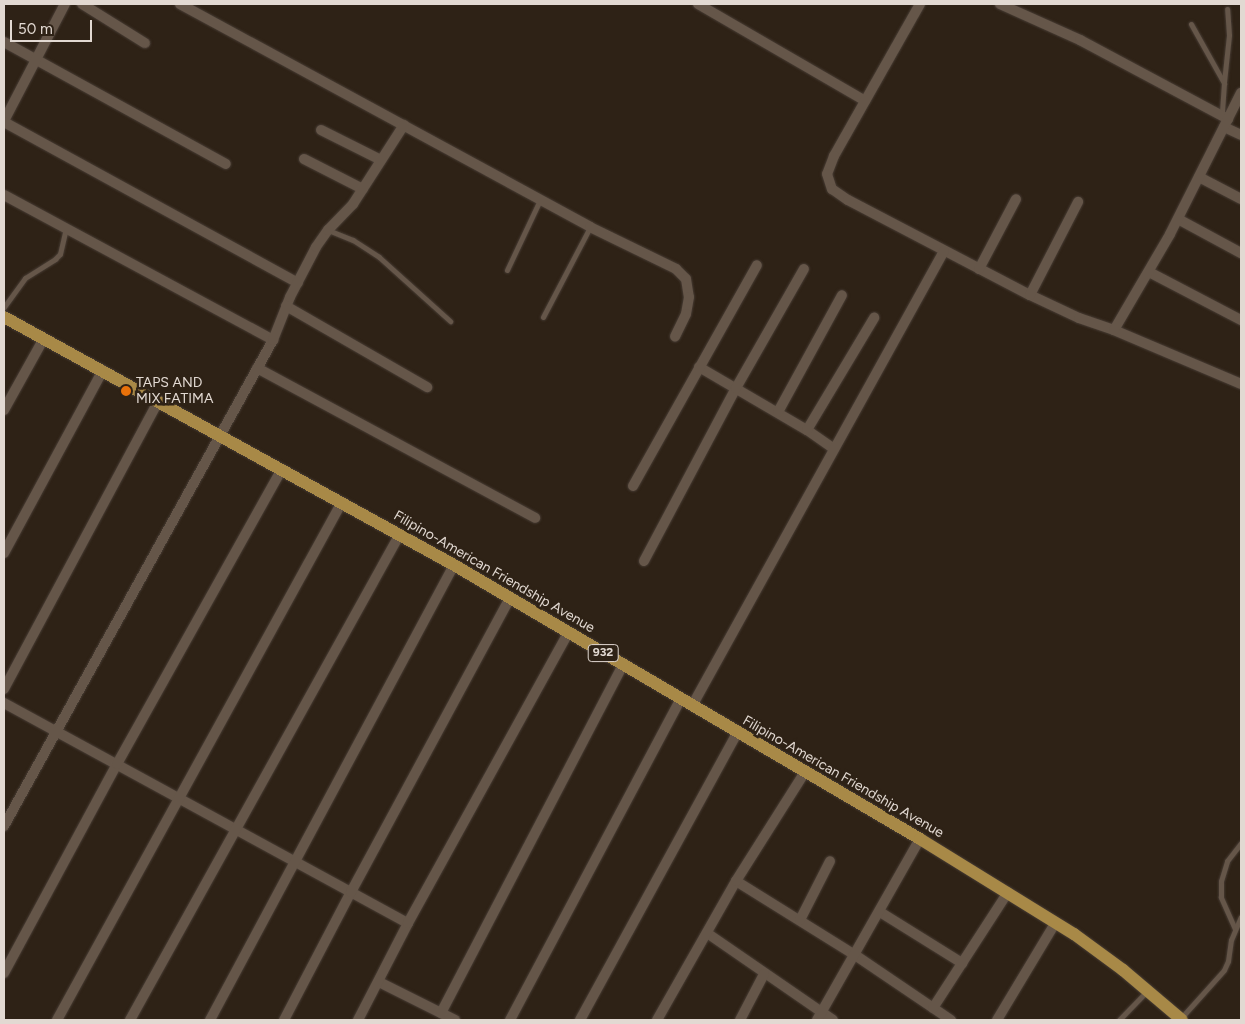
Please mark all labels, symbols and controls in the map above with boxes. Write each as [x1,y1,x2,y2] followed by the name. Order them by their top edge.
[12,10,95,42] scale bar
[18,20,53,38] text: 50 m
[136,375,213,408] place label: TAPS AND MIX FATIMA
[120,385,132,397] marker: TAPS AND MIX FATIMA
[391,507,597,637] street label: Filipino-American Friendship Avenue
[587,644,619,662] road number: 932
[740,712,946,842] street label: Filipino-American Friendship Avenue

